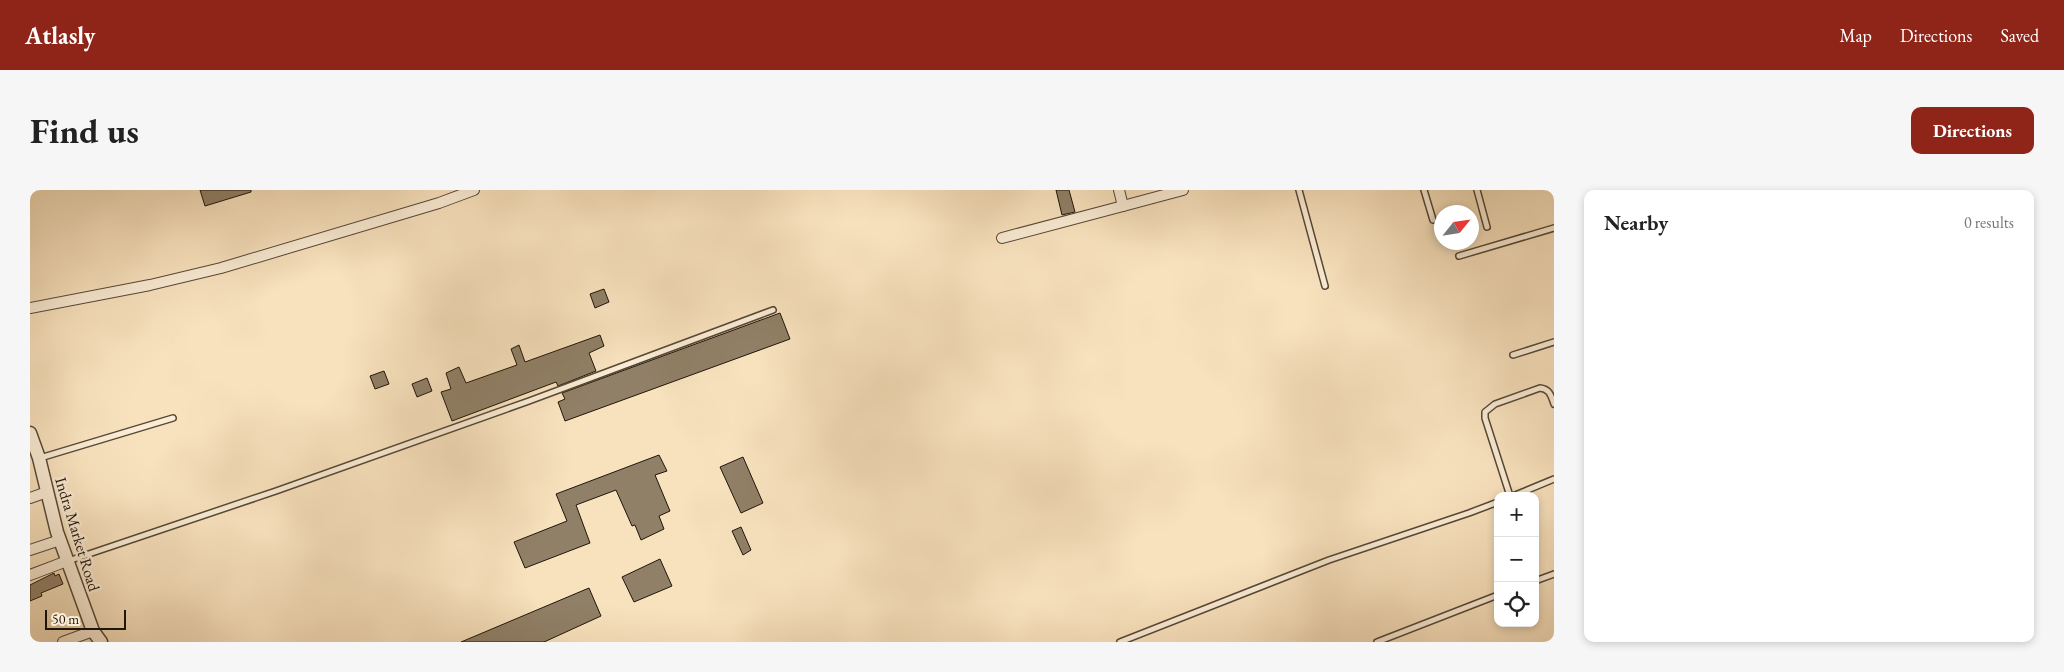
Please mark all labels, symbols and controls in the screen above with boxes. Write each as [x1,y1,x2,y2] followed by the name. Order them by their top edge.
[25,20,95,51] text: Atlasly
[1840,24,1872,47] text: Map
[1900,24,1972,47] text: Directions
[2000,24,2039,47] text: Saved
[1911,107,2034,154] button: Directions
[30,108,139,153] text: Find us
[1434,205,1479,250] north arrow
[1604,209,1668,236] text: Nearby
[1964,212,2014,233] text: 0 results
[50,475,105,595] street label: Indra Market Road
[1494,492,1539,627] map controls
[1494,492,1539,537] button: +
[1494,537,1539,582] button: −
[1494,582,1539,627] button: locate
[45,607,126,630] scale bar
[52,610,79,628] text: 50 m

